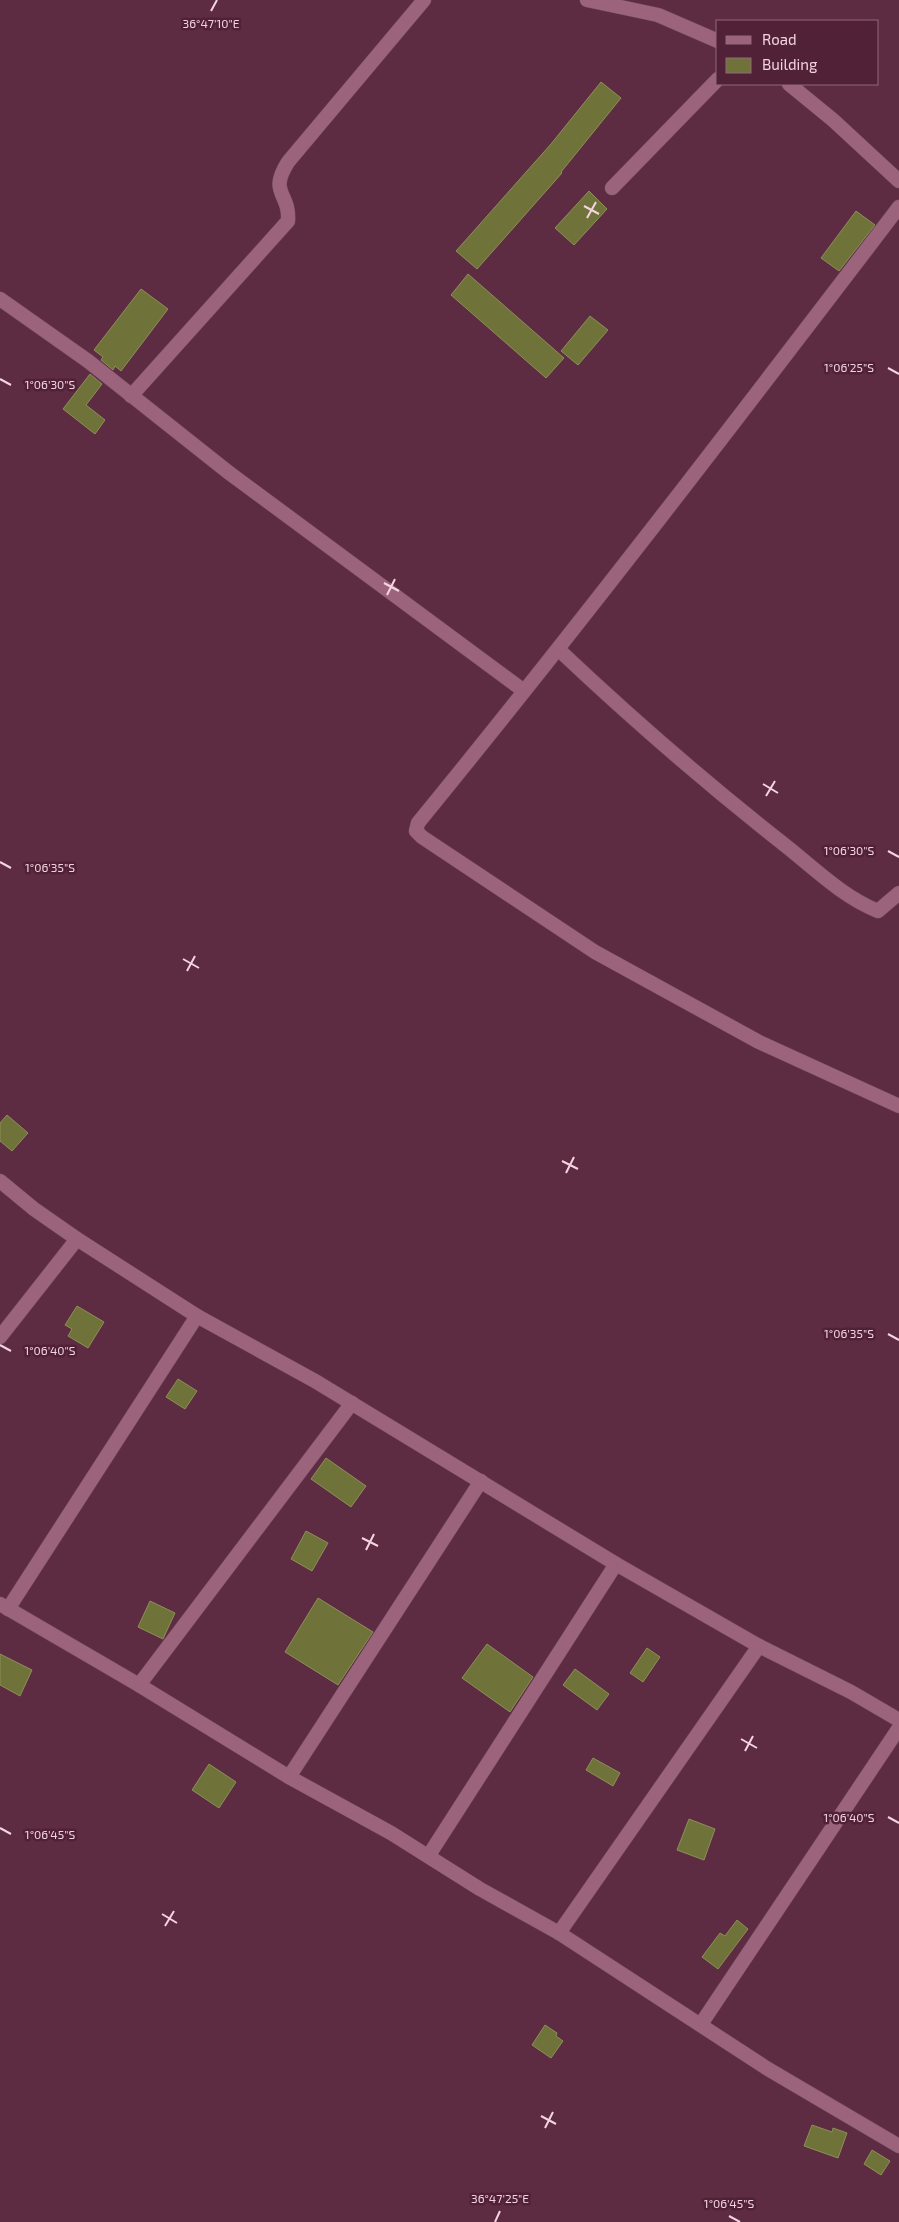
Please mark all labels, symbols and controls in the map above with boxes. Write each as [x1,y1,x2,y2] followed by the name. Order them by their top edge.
[183,16,240,30] text: 36°47'10"E
[716,20,879,85] legend
[762,30,797,48] text: Road
[762,55,818,73] text: Building
[824,360,874,374] text: 1°06'25"S
[25,377,76,391] text: 1°06'30"S
[824,843,875,857] text: 1°06'30"S
[25,860,75,874] text: 1°06'35"S
[824,1326,874,1340] text: 1°06'35"S
[24,1343,76,1357] text: 1°06'40"S
[823,1810,875,1824] text: 1°06'40"S
[25,1827,75,1841] text: 1°06'45"S
[471,2191,529,2205] text: 36°47'25"E
[704,2196,754,2210] text: 1°06'45"S

